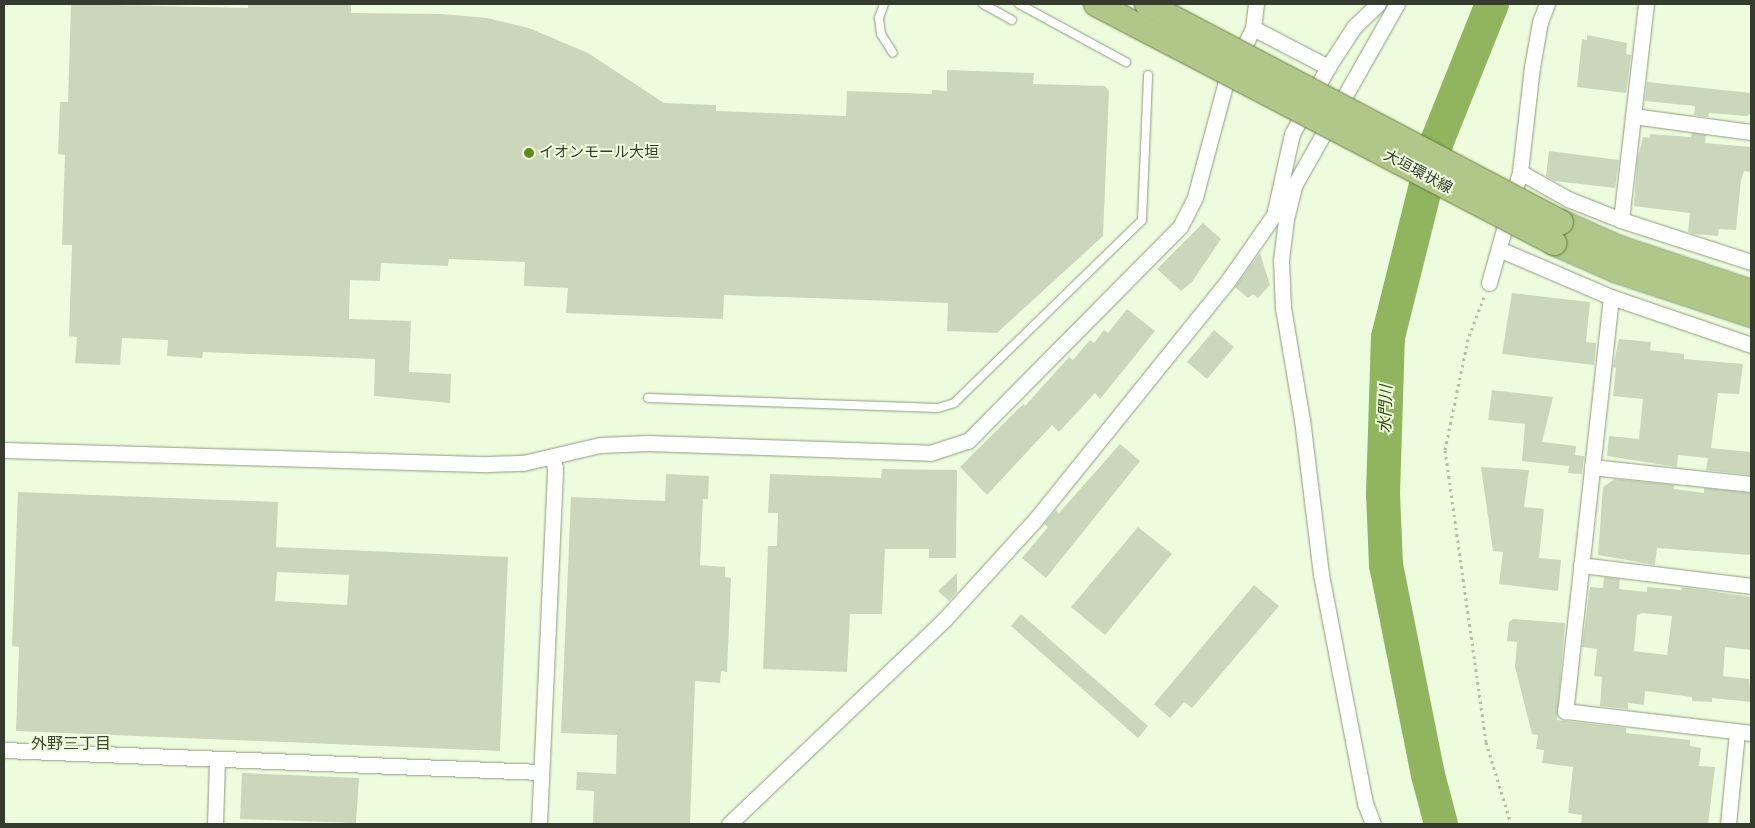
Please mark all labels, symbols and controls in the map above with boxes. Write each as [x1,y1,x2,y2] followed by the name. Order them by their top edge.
[539,144,659,162] place label: イオンモール大垣
[1381,146,1455,198] street label: 大垣環状線
[523,147,535,159] marker: イオンモール大垣
[1376,385,1396,433] water label: 水門川
[31,734,111,754] district label: 外野三丁目

